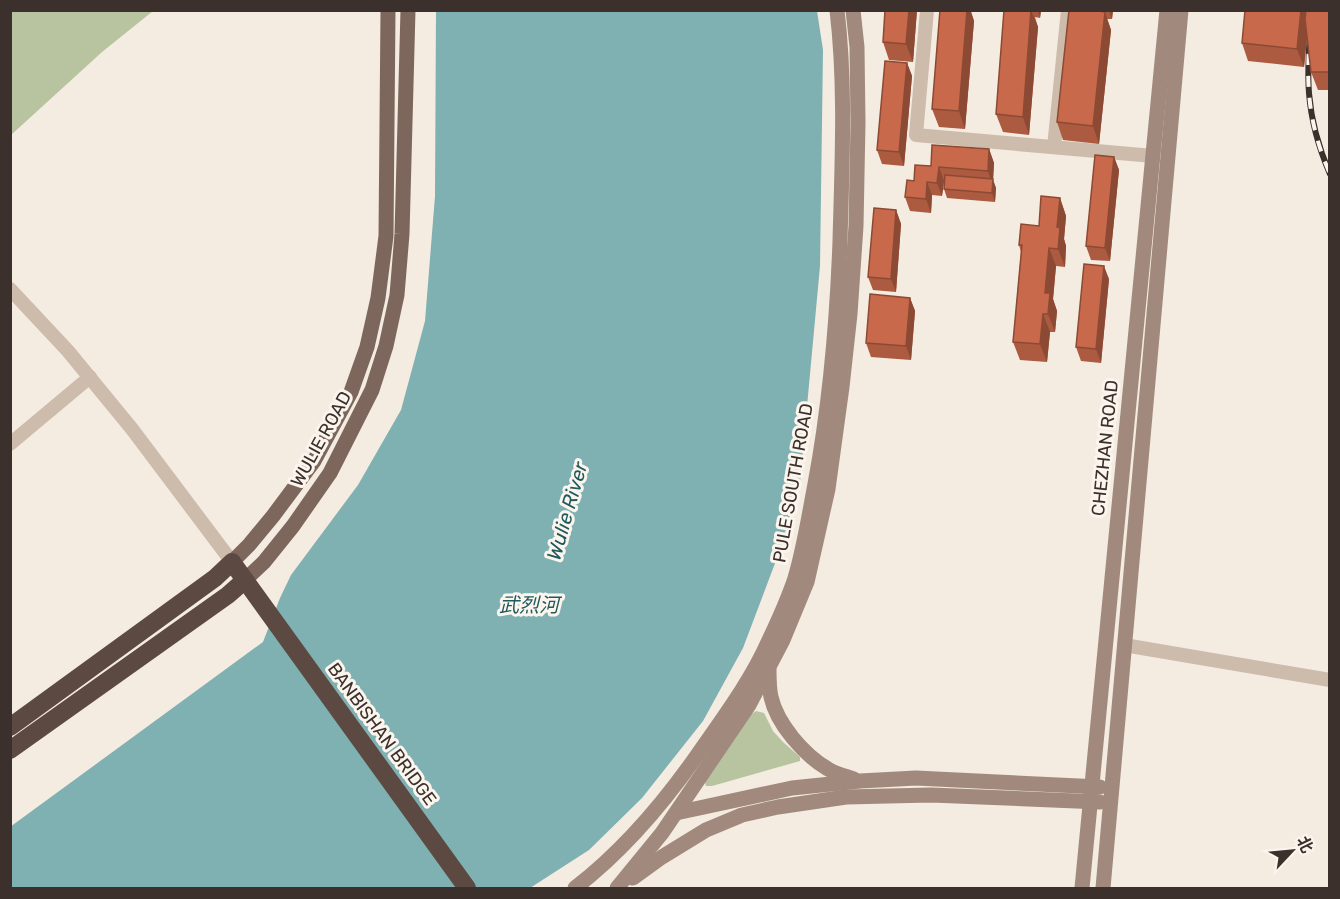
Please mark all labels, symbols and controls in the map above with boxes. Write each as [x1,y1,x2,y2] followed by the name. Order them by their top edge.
[1087,379,1123,517] street label: CHEZHAN ROAD
[286,387,356,491] street label: WULIE ROAD
[768,402,818,564] street label: PULE SOUTH ROAD
[542,458,593,563] water label: Wulie River
[499,593,563,617] water label: 武烈河
[323,658,441,810] street label: BANBISHAN BRIDGE
[1262,821,1322,881] north arrow
[1293,833,1317,856] text: 北

